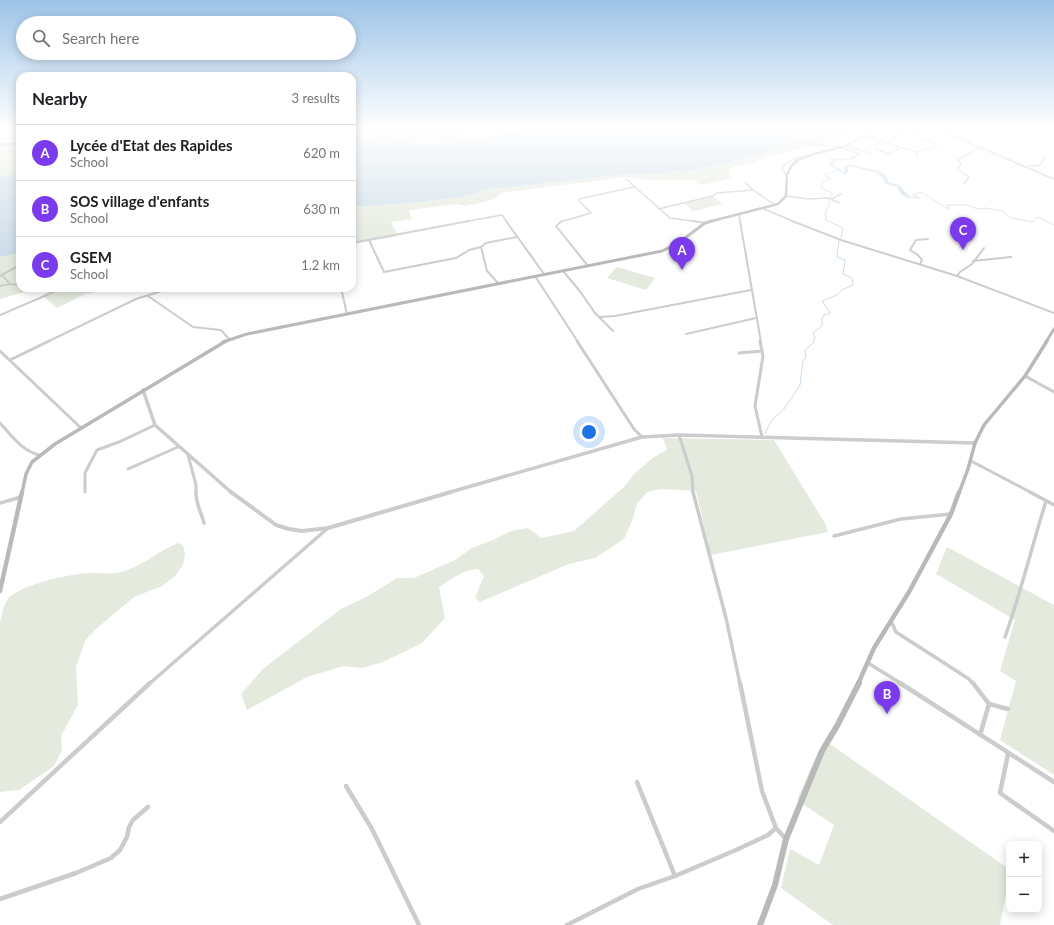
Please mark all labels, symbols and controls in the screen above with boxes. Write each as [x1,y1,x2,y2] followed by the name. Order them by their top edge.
[16,16,356,60] search box
[30,27,52,49] icon: search
[62,29,139,47] text: Search here
[32,88,87,109] text: Nearby
[292,90,340,106] text: 3 results
[70,136,233,154] text: Lycée d'Etat des Rapides
[40,145,50,161] text: A
[303,145,340,161] text: 620 m
[70,154,108,170] text: School
[70,192,209,210] text: SOS village d'enfants
[41,201,49,217] text: B
[303,201,340,217] text: 630 m
[70,210,108,226] text: School
[950,217,976,250] pin: C
[669,237,695,270] pin: A
[70,248,112,266] text: GSEM
[41,257,49,273] text: C
[301,257,340,273] text: 1.2 km
[70,266,108,282] text: School
[579,422,599,442] your location
[874,681,900,714] pin: B
[1006,841,1042,913] map controls
[1006,841,1042,877] button: +
[1006,877,1042,913] button: −

